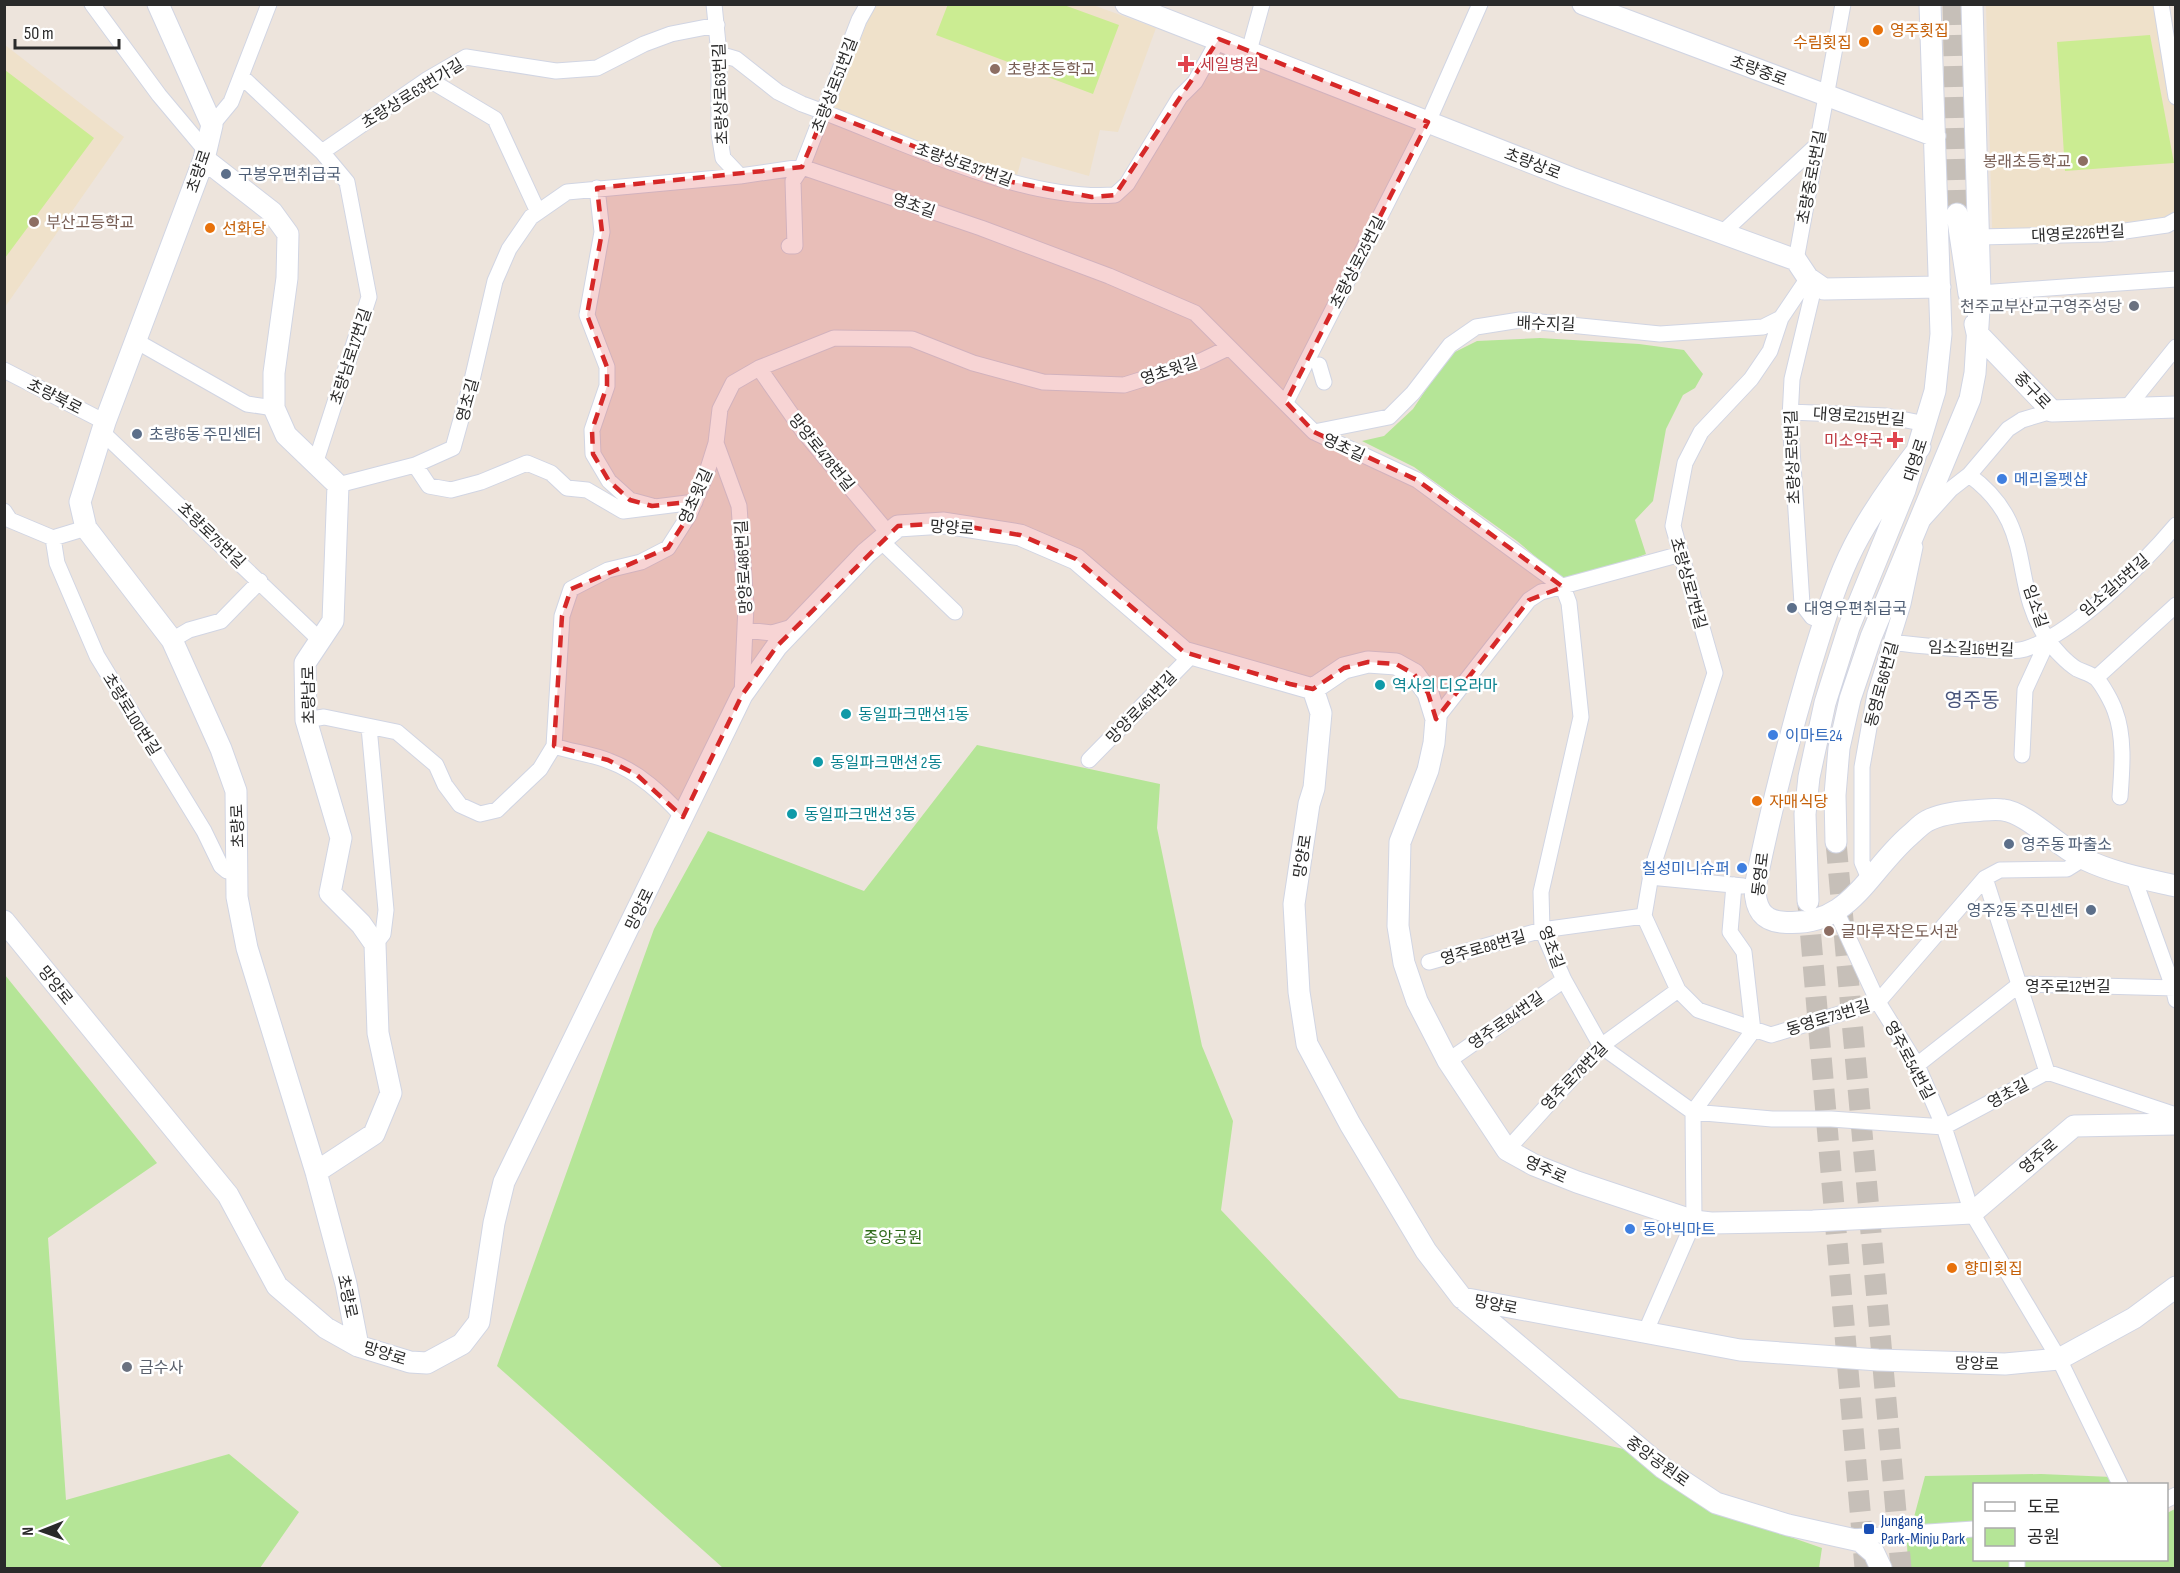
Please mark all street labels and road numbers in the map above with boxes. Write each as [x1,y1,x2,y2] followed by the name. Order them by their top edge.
[809,35,862,136] street label: 초량상로51번길
[710,43,733,145] street label: 초량상로63번길
[1728,52,1790,90] street label: 초량중로
[358,55,467,133] street label: 초량상로63번가길
[1794,129,1831,226] street label: 초량중로5번길
[912,140,1015,191] street label: 초량상로37번길
[1502,145,1564,184] street label: 초량상로
[183,147,216,195] street label: 초량로
[890,190,937,223] street label: 영초길
[1327,213,1390,312] street label: 초량상로25번길
[2031,223,2125,246] street label: 대영로226번길
[327,306,376,407] street label: 초량남로17번길
[1516,314,1576,335] street label: 배수지길
[1139,353,1200,390] street label: 영초윗길
[2010,369,2054,414] street label: 중구로
[24,376,85,419] street label: 초량북로
[454,377,483,424] street label: 영초길
[1812,405,1906,430] street label: 대영로215번길
[1782,409,1805,505] street label: 초량상로5번길
[784,411,858,495] street label: 망양로478번길
[1319,430,1367,466] street label: 영초길
[1901,436,1932,484] street label: 대영로
[676,466,717,527] street label: 영초윗길
[173,499,249,573] street label: 초량로75번길
[929,517,975,540] street label: 망양로
[733,519,756,615] street label: 망양로486번길
[1665,535,1710,632] street label: 초량상로7번길
[2076,551,2154,621] street label: 임소길15번길
[2018,583,2051,630] street label: 임소길
[1928,639,2014,660] street label: 임소길16번길
[1862,640,1903,729] street label: 동영로86번길
[299,665,320,725] street label: 초량남로
[1103,668,1181,748] street label: 망양로461번길
[98,670,164,759] street label: 초량로100번길
[228,803,249,848] street label: 초량로
[1291,833,1316,880] street label: 망양로
[1749,851,1774,897] street label: 동영로
[622,885,659,934] street label: 망양로
[1534,924,1567,972] street label: 영초길
[1439,927,1528,970] street label: 영주로88번길
[34,963,76,1009] street label: 망양로
[2025,978,2111,997] street label: 영주로12번길
[1466,988,1548,1054] street label: 영주로84번길
[1784,997,1873,1040] street label: 동영로73번길
[1880,1018,1937,1103] street label: 영주로54번길
[1538,1039,1612,1115] street label: 영주로78번길
[1985,1076,2033,1113] street label: 영초길
[2016,1136,2062,1179] street label: 영주로
[1521,1153,1570,1188] street label: 영주로
[333,1273,360,1320] street label: 초량로
[1472,1292,1519,1319] street label: 망양로
[361,1339,409,1370] street label: 망양로
[1955,1355,1999,1374] street label: 망양로
[1622,1433,1693,1492] street label: 중앙공원로

